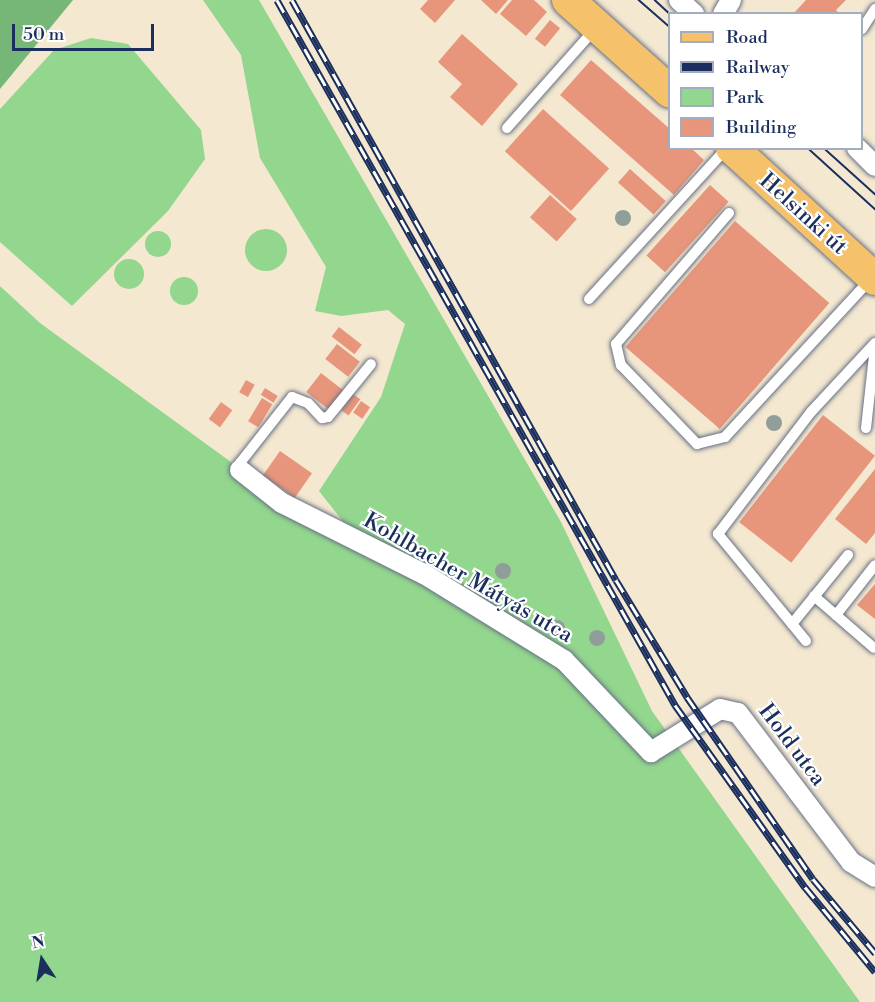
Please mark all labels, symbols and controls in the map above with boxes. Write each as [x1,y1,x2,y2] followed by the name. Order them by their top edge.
[15,12,158,50] scale bar
[668,12,863,150] legend
[23,23,64,46] text: 50 m
[726,26,768,49] text: Road
[726,56,789,79] text: Railway
[726,86,763,109] text: Park
[726,116,796,139] text: Building
[754,168,852,260] street label: Helsinki út
[359,507,577,649] street label: Kohlbacher Mátyás utca
[753,699,831,791] street label: Hold utca
[12,930,72,990] north arrow
[30,931,47,953] text: N

